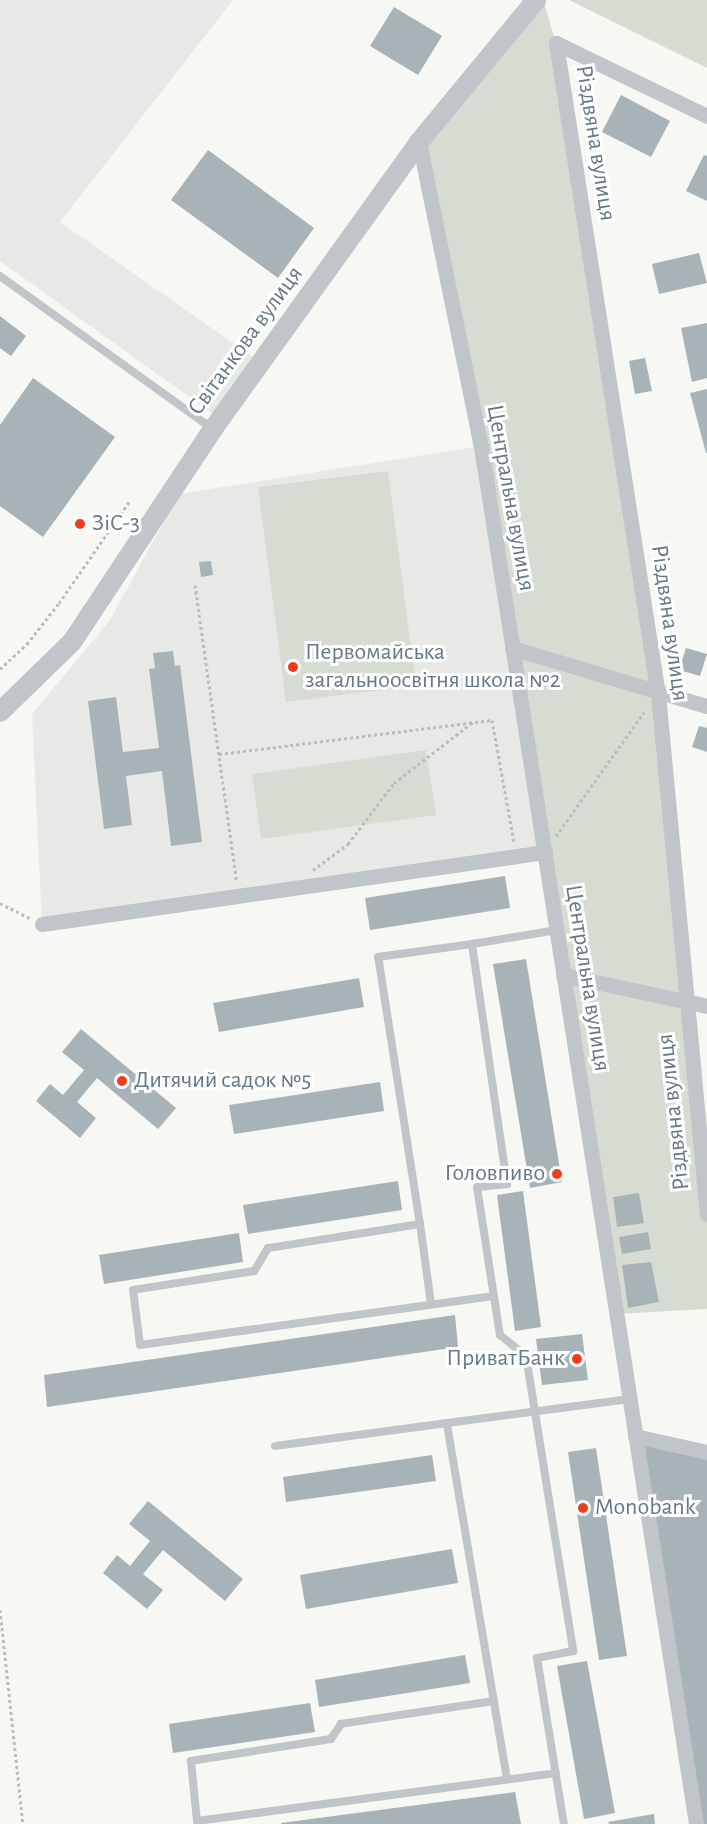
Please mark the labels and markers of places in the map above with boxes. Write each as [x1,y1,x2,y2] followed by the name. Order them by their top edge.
[92,510,140,538] place label: ЗіС-3
[73,517,87,531] marker: ЗіС-3
[305,639,561,695] place label: Первомайська загальноосвітня школа №2
[286,660,300,674] marker: Первомайська загальноосвітня школа №2
[134,1067,311,1095] place label: Дитячий садок №5
[115,1074,129,1088] marker: Дитячий садок №5
[445,1160,545,1188] place label: Головпиво
[550,1167,564,1181] marker: Головпиво
[446,1345,565,1373] place label: ПриватБанк
[570,1352,584,1366] marker: ПриватБанк
[595,1494,696,1522] place label: Monobank
[576,1501,590,1515] marker: Monobank

